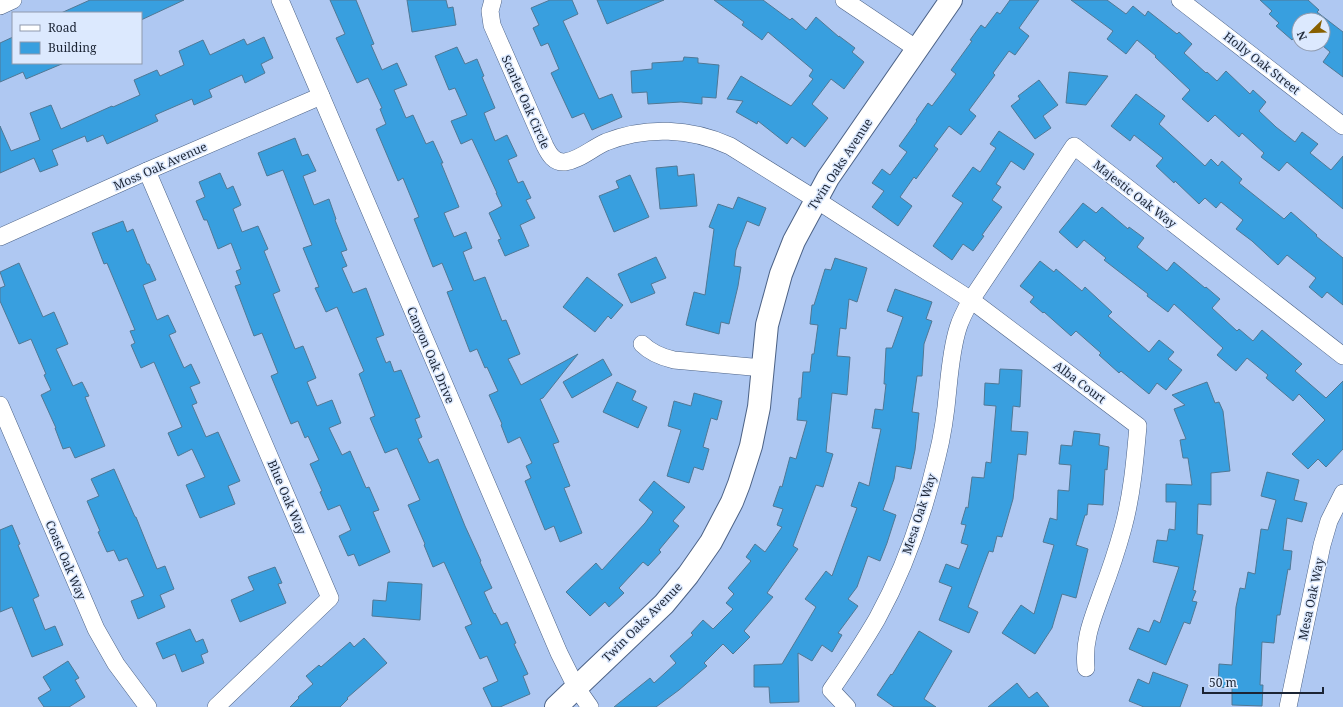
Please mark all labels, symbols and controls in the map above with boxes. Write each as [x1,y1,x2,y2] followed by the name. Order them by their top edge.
[12,12,142,64] legend
[1291,12,1331,52] north arrow
[48,19,78,36] text: Road
[1220,28,1304,98] street label: Holly Oak Street
[1293,29,1310,43] text: N
[48,39,97,56] text: Building
[498,52,554,152] street label: Scarlet Oak Circle
[804,115,876,213] street label: Twin Oaks Avenue
[110,138,210,194] street label: Moss Oak Avenue
[1090,156,1180,232] street label: Majestic Oak Way
[403,304,459,406] street label: Canyon Oak Drive
[1050,357,1110,407] street label: Alba Court
[264,457,310,537] street label: Blue Oak Way
[898,471,940,556] street label: Mesa Oak Way
[42,518,90,602] street label: Coast Oak Way
[1294,556,1328,642] street label: Mesa Oak Way
[598,578,686,666] street label: Twin Oaks Avenue
[1203,669,1323,695] scale bar
[1209,674,1237,691] text: 50 m

